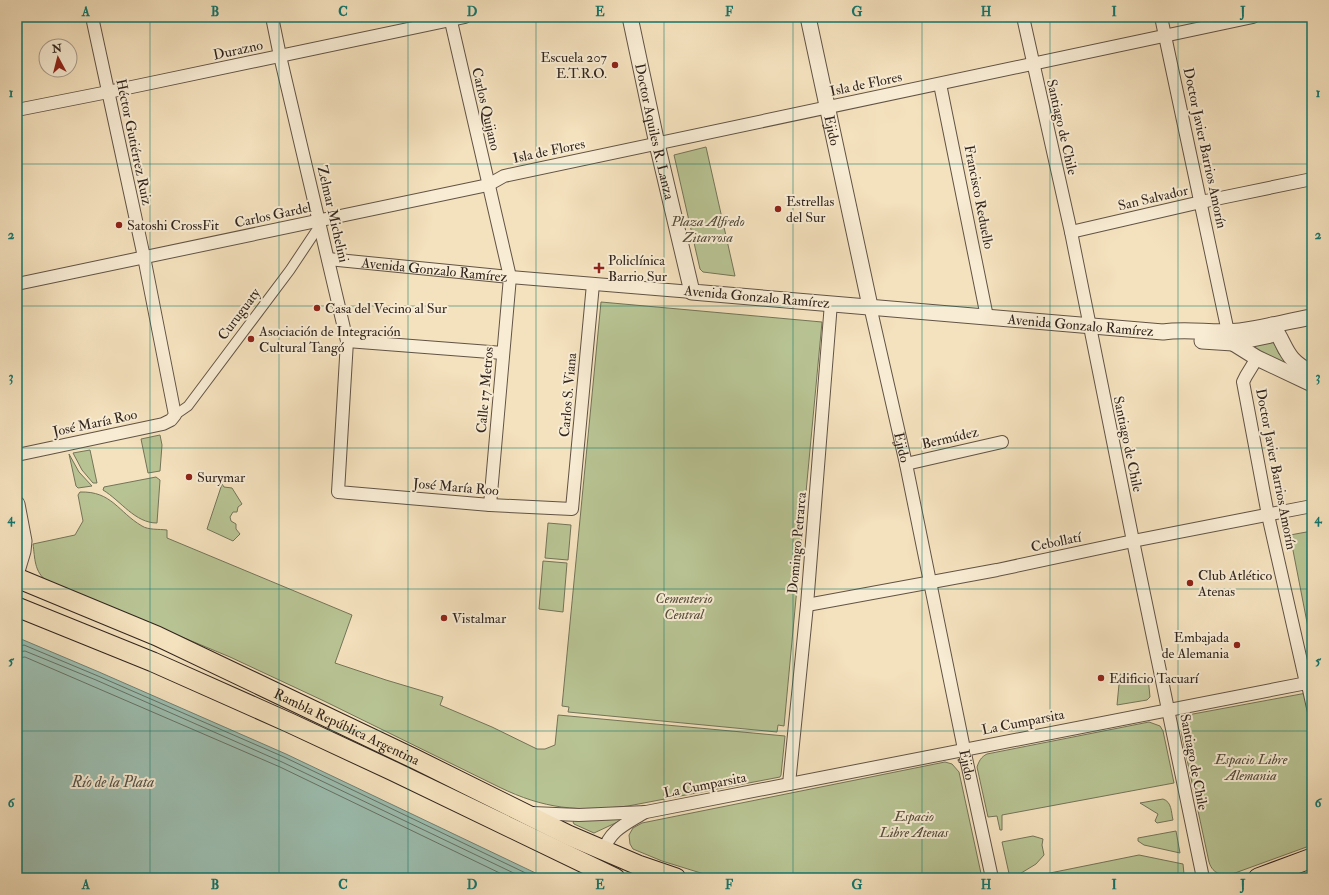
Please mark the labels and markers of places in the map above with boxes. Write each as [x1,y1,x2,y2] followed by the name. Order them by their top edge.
[540,49,608,82] place label: Escuela 207 E.T.R.O.
[610,60,620,70] marker: Escuela 207 E.T.R.O.
[786,193,834,226] place label: Estrellas del Sur
[773,204,783,214] marker: Estrellas del Sur
[127,217,219,234] place label: Satoshi CrossFit
[114,220,124,230] marker: Satoshi CrossFit
[608,252,668,285] place label: Policlínica Barrio Sur
[593,262,605,274] marker: Policlínica Barrio Sur
[325,300,448,317] place label: Casa del Vecino al Sur
[312,303,322,313] marker: Casa del Vecino al Sur
[258,323,401,356] place label: Asociación de Integración Cultural Tangó
[246,334,256,344] marker: Asociación de Integración Cultural Tangó
[197,469,246,487] place label: Surymar
[184,472,194,482] marker: Surymar
[1197,567,1272,600] place label: Club Atlético Atenas
[1185,578,1195,588] marker: Club Atlético Atenas
[452,610,507,627] place label: Vistalmar
[439,613,449,623] marker: Vistalmar
[1162,629,1229,662] place label: Embajada de Alemania
[1232,640,1242,650] marker: Embajada de Alemania
[1109,670,1200,687] place label: Edificio Tacuarí
[1096,673,1106,683] marker: Edificio Tacuarí

